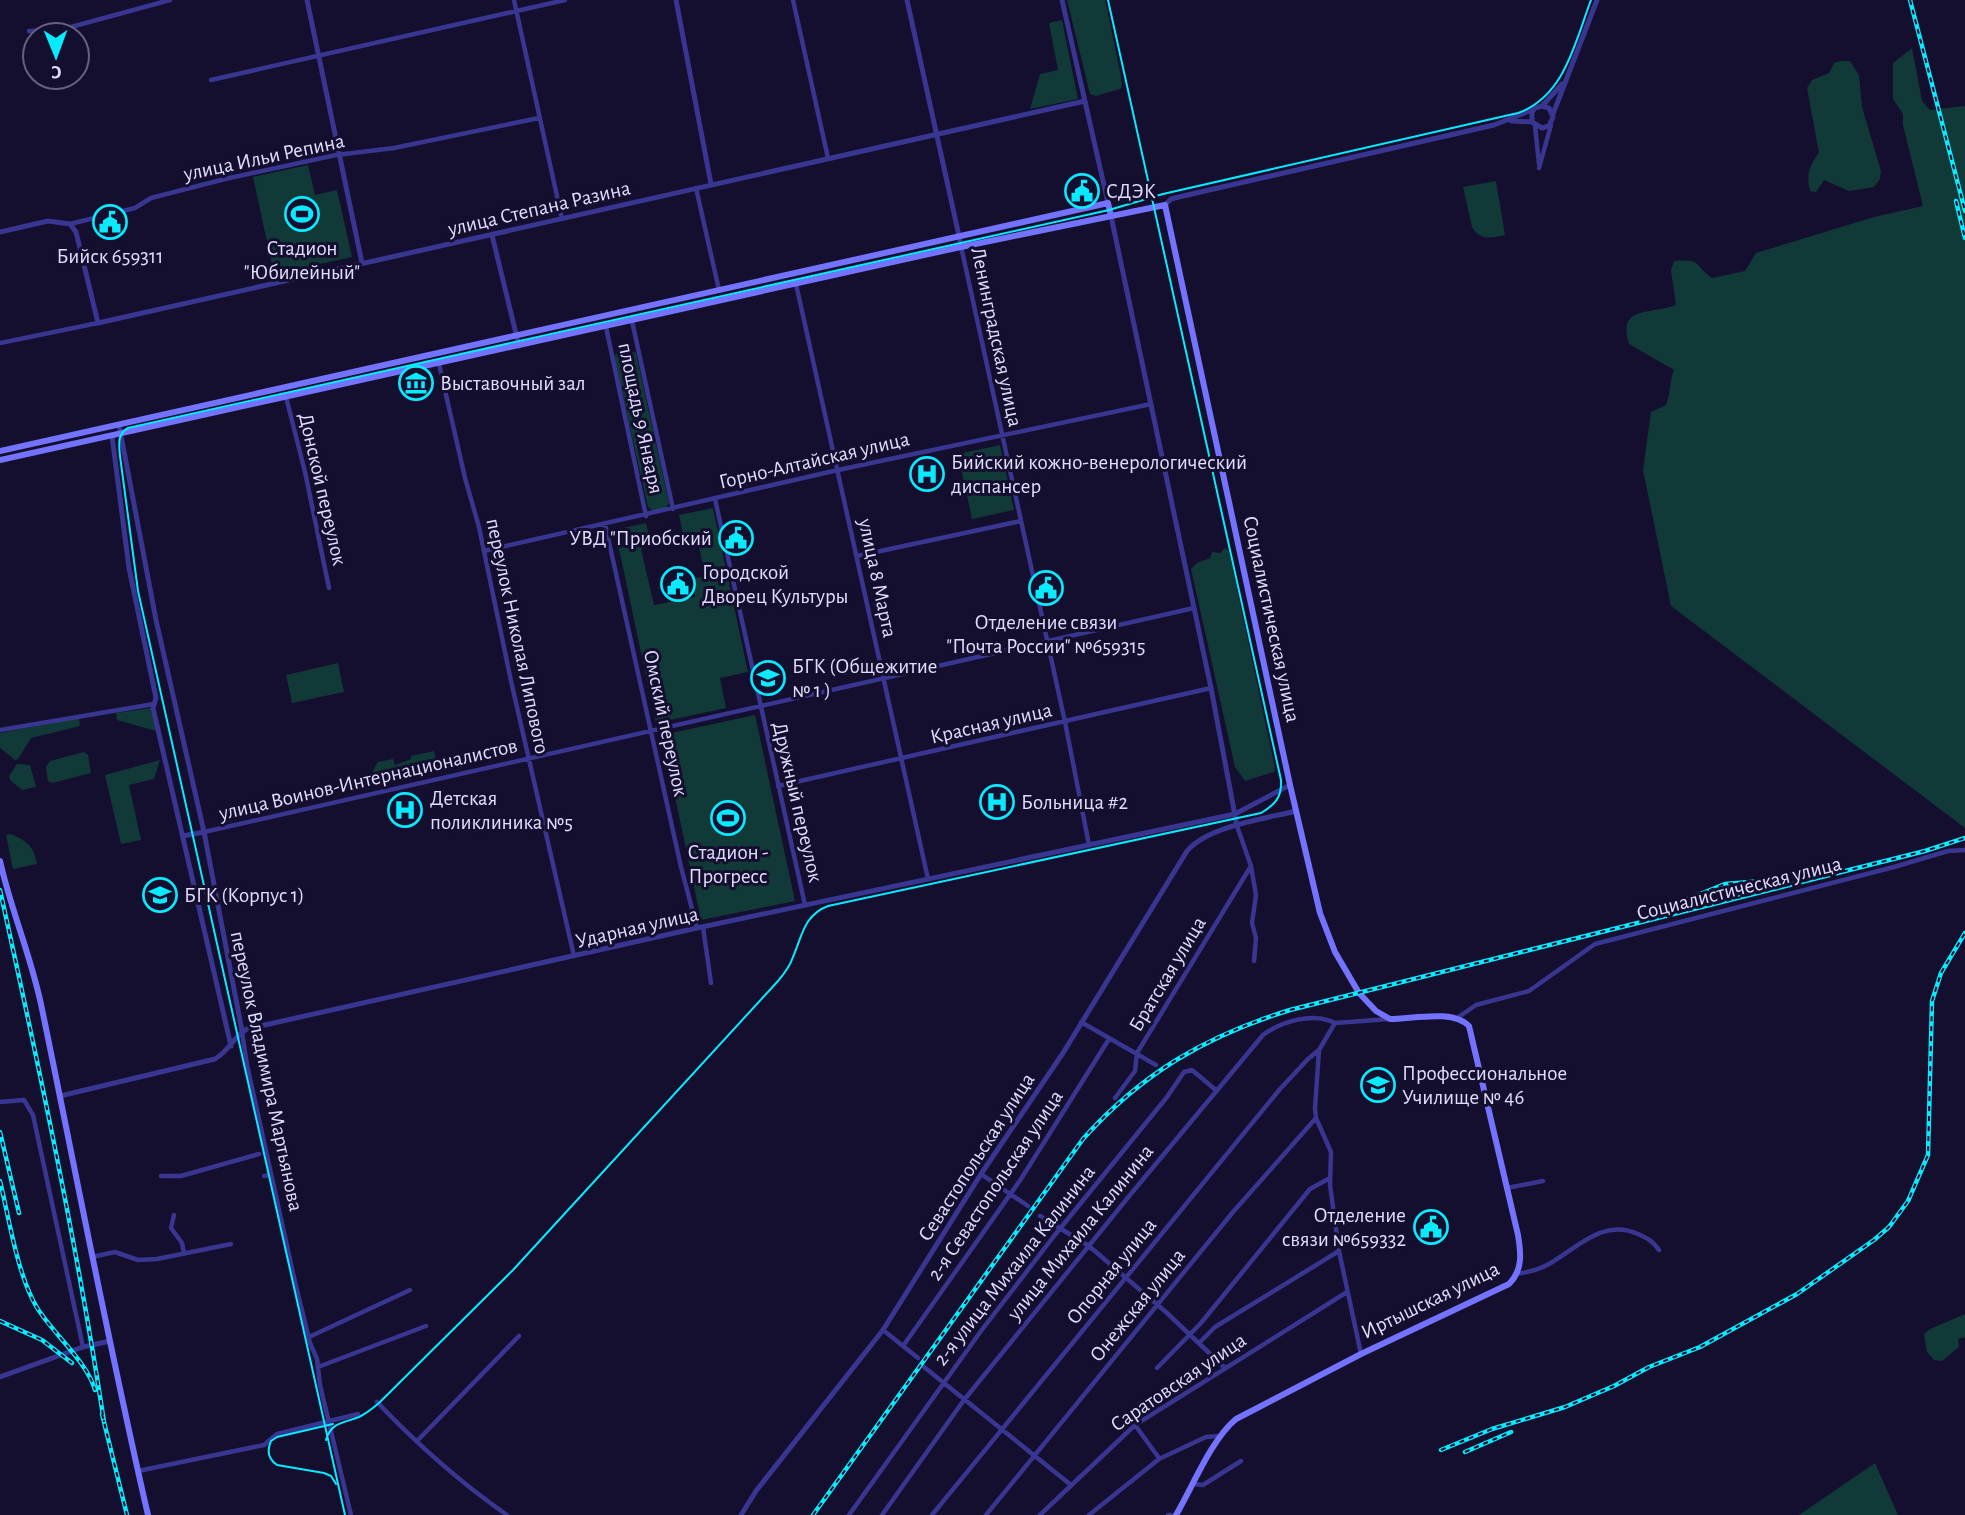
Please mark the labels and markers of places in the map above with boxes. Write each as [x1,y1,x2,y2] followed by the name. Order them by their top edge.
[1063,172,1101,210] public building icon: СДЭК
[1106,181,1156,202] place label: СДЭК
[283,195,321,233] sports icon: Стадион "Юбилейный"
[91,203,129,241] public building icon: Бийск 659311
[244,238,360,283] place label: Стадион "Юбилейный"
[57,246,163,267] place label: Бийск 659311
[397,364,435,402] museum icon: Выставочный зал
[440,373,586,394] place label: Выставочный зал
[951,452,1247,497] place label: Бийский кожно-венерологический диспансер
[908,455,946,493] hospital icon: Бийский кожно-венерологический диспансер
[717,519,755,557] public building icon: УВД "Приобский
[569,528,712,549] place label: УВД "Приобский
[702,562,848,607] place label: Городской Дворец Культуры
[659,565,697,603] public building icon: Городской Дворец Культуры
[1027,569,1065,607] public building icon: Отделение связи "Почта России" №659315
[946,612,1146,657] place label: Отделение связи "Почта России" №659315
[792,656,937,701] place label: БГК (Общежитие № 1 )
[749,659,787,697] school or university icon: БГК (Общежитие № 1 )
[978,783,1016,821] hospital icon: Больница #2
[430,788,573,833] place label: Детская поликлиника №5
[386,791,424,829] hospital icon: Детская поликлиника №5
[1021,792,1128,813] place label: Больница #2
[709,799,747,837] sports icon: Стадион - Прогресс
[687,842,769,887] place label: Стадион - Прогресс
[141,876,179,914] school or university icon: БГК (Корпус 1)
[184,885,305,906] place label: БГК (Корпус 1)
[1402,1063,1567,1108] place label: Профессиональное Училище № 46
[1359,1066,1397,1104] school or university icon: Профессиональное Училище № 46
[1282,1205,1406,1250] place label: Отделение связи №659332
[1412,1208,1450,1246] public building icon: Отделение связи №659332

